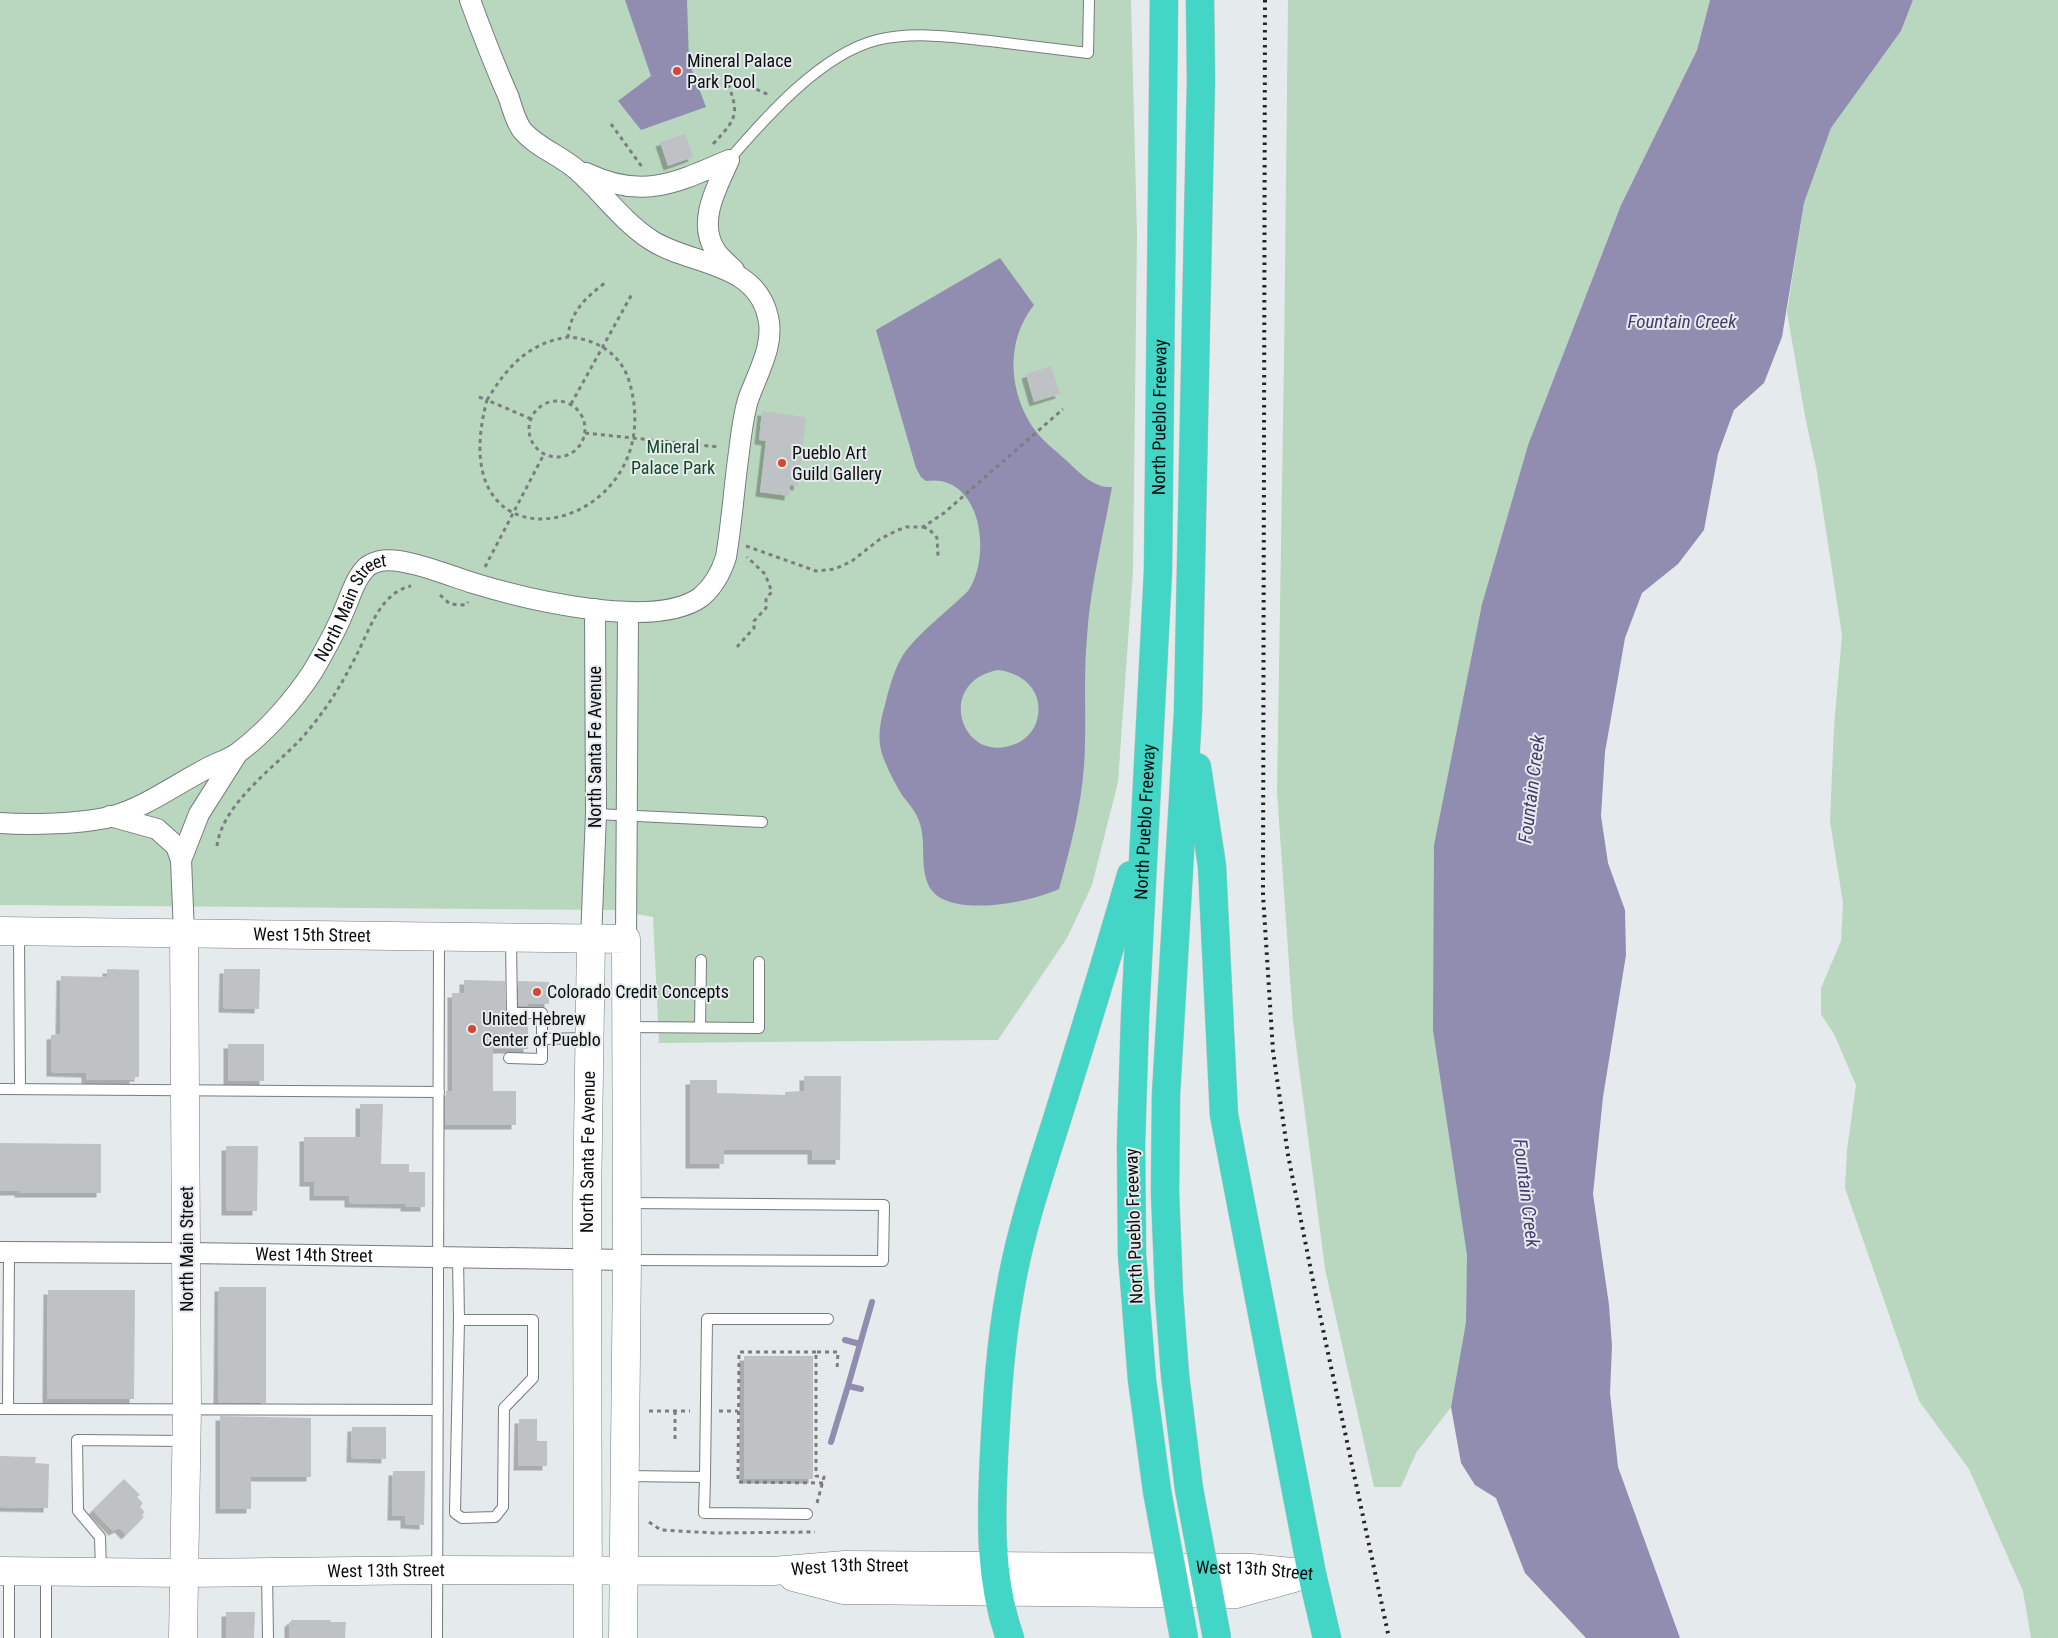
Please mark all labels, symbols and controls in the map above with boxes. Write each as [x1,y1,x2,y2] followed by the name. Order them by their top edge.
[687,50,792,92] place label: Mineral Palace Park Pool
[671,65,683,77] marker: Mineral Palace Park Pool
[1628,310,1737,333] water label: Fountain Creek
[1148,338,1170,495] street label: North Pueblo Freeway
[631,436,715,478] park label: Mineral Palace Park
[792,442,882,484] place label: Pueblo Art Guild Gallery
[776,457,788,469] marker: Pueblo Art Guild Gallery
[310,549,387,665] street label: North Main Street
[584,666,605,828] street label: North Santa Fe Avenue
[1513,733,1550,845] water label: Fountain Creek
[1130,743,1159,900] street label: North Pueblo Freeway
[253,923,371,946] street label: West 15th Street
[547,981,729,1002] place label: Colorado Credit Concepts
[531,986,543,998] marker: Colorado Credit Concepts
[482,1008,601,1050] place label: United Hebrew Center of Pueblo
[466,1023,478,1035] marker: United Hebrew Center of Pueblo
[576,1071,599,1233] street label: North Santa Fe Avenue
[1508,1138,1545,1249] water label: Fountain Creek
[1120,1147,1147,1304] street label: North Pueblo Freeway
[176,1186,197,1312] street label: North Main Street
[255,1243,373,1266] street label: West 14th Street
[790,1554,909,1579] street label: West 13th Street
[1196,1557,1314,1584] street label: West 13th Street
[327,1559,445,1581] street label: West 13th Street

